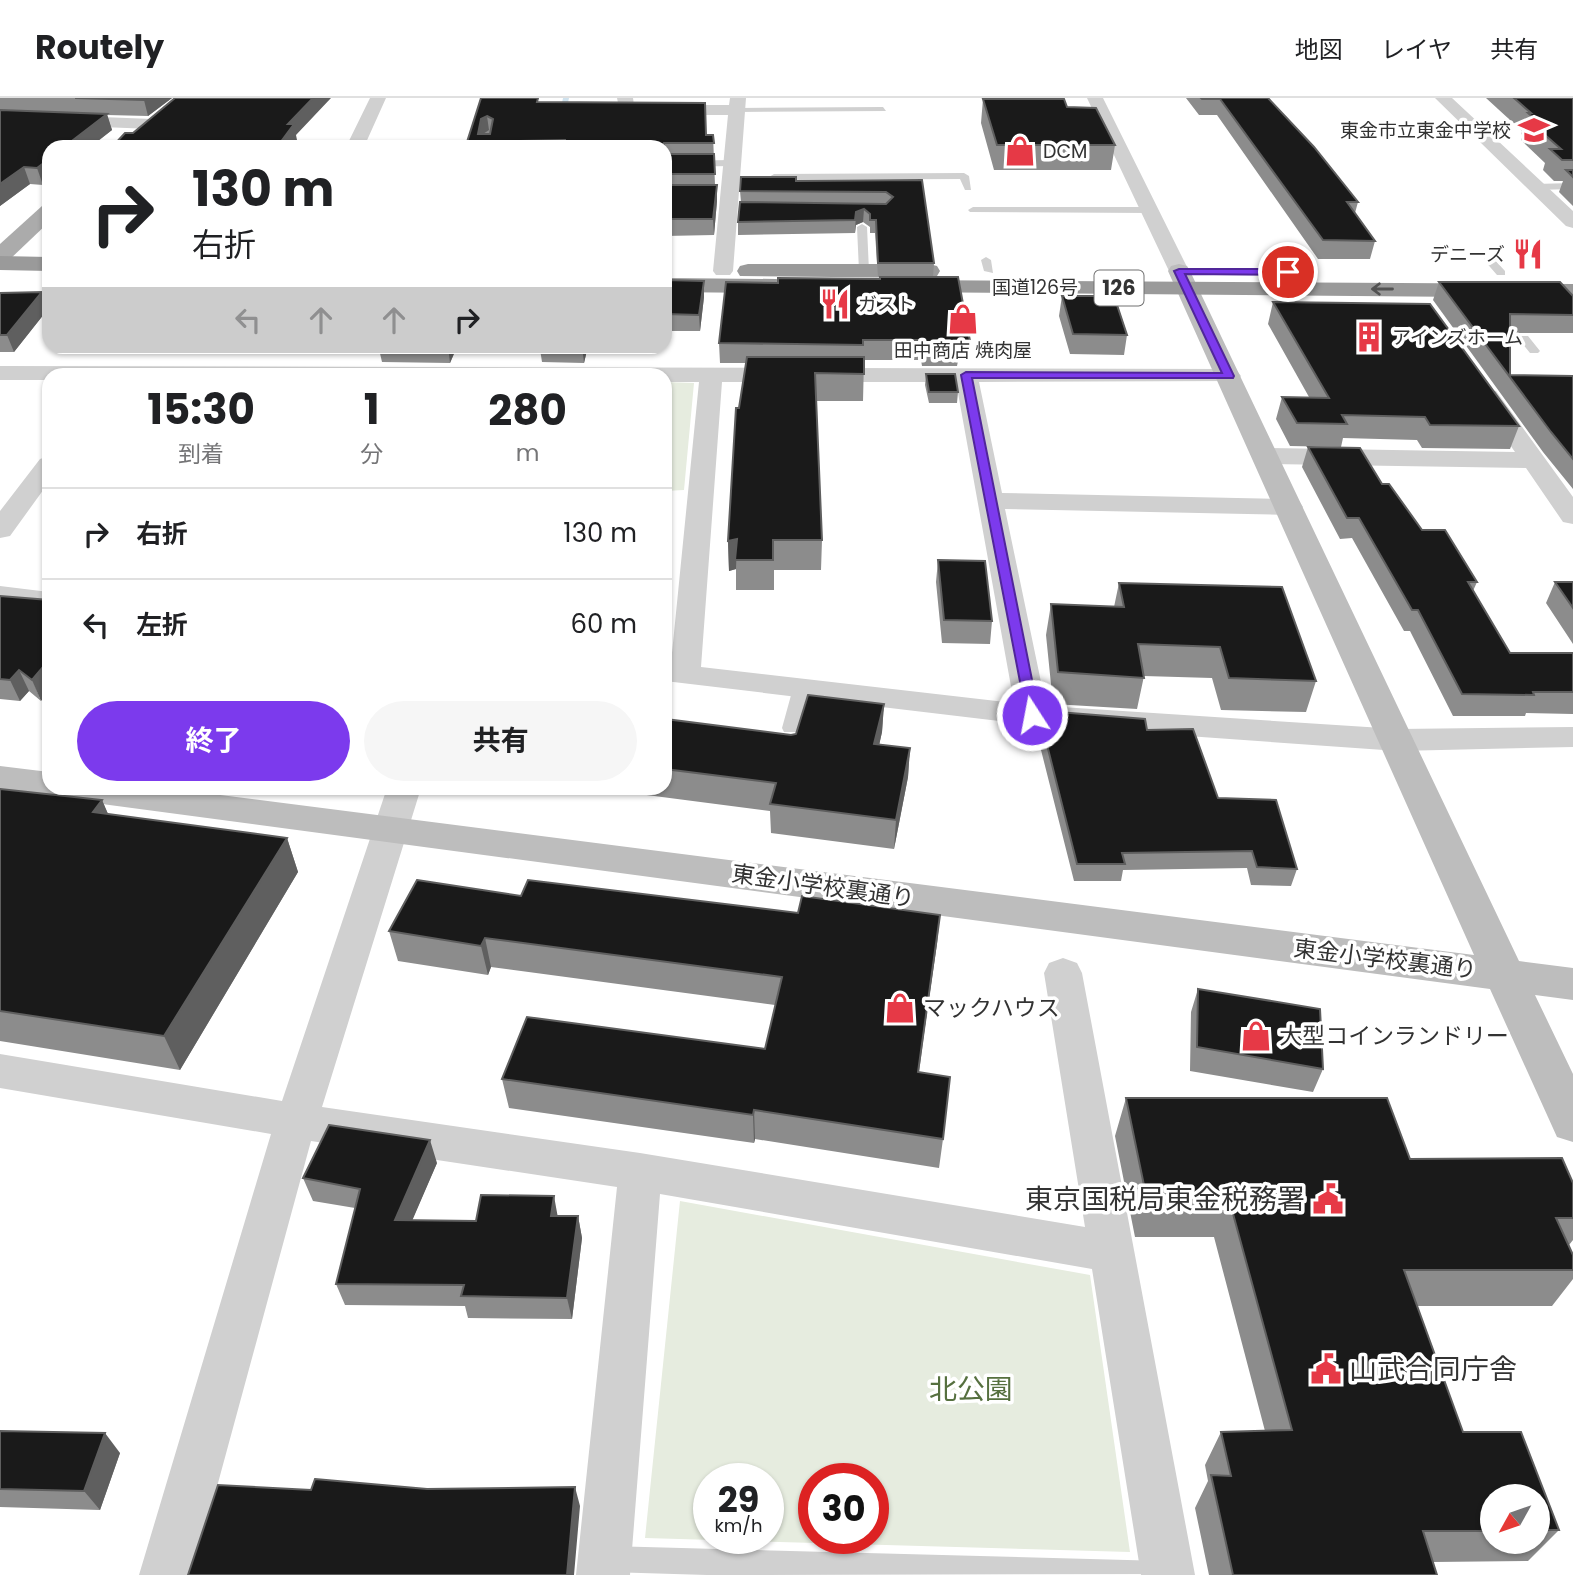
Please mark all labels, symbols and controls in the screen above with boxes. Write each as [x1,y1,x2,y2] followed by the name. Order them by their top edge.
[35,24,164,71] text: Routely
[1295,33,1343,66] text: 地図
[1381,33,1452,66] text: レイヤ
[1490,33,1538,66] text: 共有
[1517,113,1551,147] school or university icon: 東金市立東金中学校
[1340,117,1511,144] place label: 東金市立東金中学校
[1003,134,1037,168] shop icon: DCM
[1043,138,1087,165] place label: DCM
[192,155,334,223] text: 130 m
[77,168,168,259] icon: right
[192,222,256,267] text: 右折
[1511,237,1545,271] restaurant icon: デニーズ
[1430,241,1505,268] place label: デニーズ
[1258,242,1318,302] pin
[1269,253,1307,291] icon: arrive
[1094,270,1144,306] road number: 126
[992,274,1078,301] street label: 国道126号
[1371,282,1394,296] one-way arrow
[818,287,852,321] restaurant icon: ガスト
[858,291,915,318] place label: ガスト
[229,301,267,339] icon: left
[302,301,340,339] icon: ahead
[375,301,413,339] icon: ahead
[448,301,486,339] icon: right
[946,302,980,336] shop icon: 田中商店 焼肉屋
[1352,320,1386,354] building icon: アインズホーム
[1392,324,1523,351] place label: アインズホーム
[894,337,1032,364] place label: 田中商店 焼肉屋
[147,380,255,439] text: 15:30
[364,380,380,439] text: 1
[488,381,567,440] text: 280
[516,437,539,469] text: m
[178,438,224,470] text: 到着
[360,438,383,470] text: 分
[77,515,115,553] icon: right
[563,515,637,551] text: 130 m
[136,516,188,552] text: 右折
[77,606,115,644] icon: left
[570,606,637,642] text: 60 m
[136,607,188,643] text: 左折
[995,678,1069,752] position arrow
[77,701,350,781] button: 終了
[364,701,637,781] button: 共有
[730,857,916,915] street label: 東金小学校裏通り
[1292,932,1478,986] street label: 東金小学校裏通り
[883,991,917,1025] shop icon: マックハウス
[923,992,1060,1024] place label: マックハウス
[1239,1019,1273,1053] shop icon: 大型コインランドリー
[1279,1020,1509,1052] place label: 大型コインランドリー
[1025,1180,1305,1219] place label: 東京国税局東金税務署
[1311,1182,1345,1216] public building icon: 東京国税局東金税務署
[1349,1350,1517,1389] place label: 山武合同庁舎
[1309,1352,1343,1386] public building icon: 山武合同庁舎
[929,1370,1013,1409] park label: 北公園
[798,1463,889,1554] speed limit sign: 30
[718,1475,759,1524] text: 29
[1480,1484,1550,1554] north arrow
[1480,1484,1550,1554] map controls
[715,1513,762,1538] text: km/h

